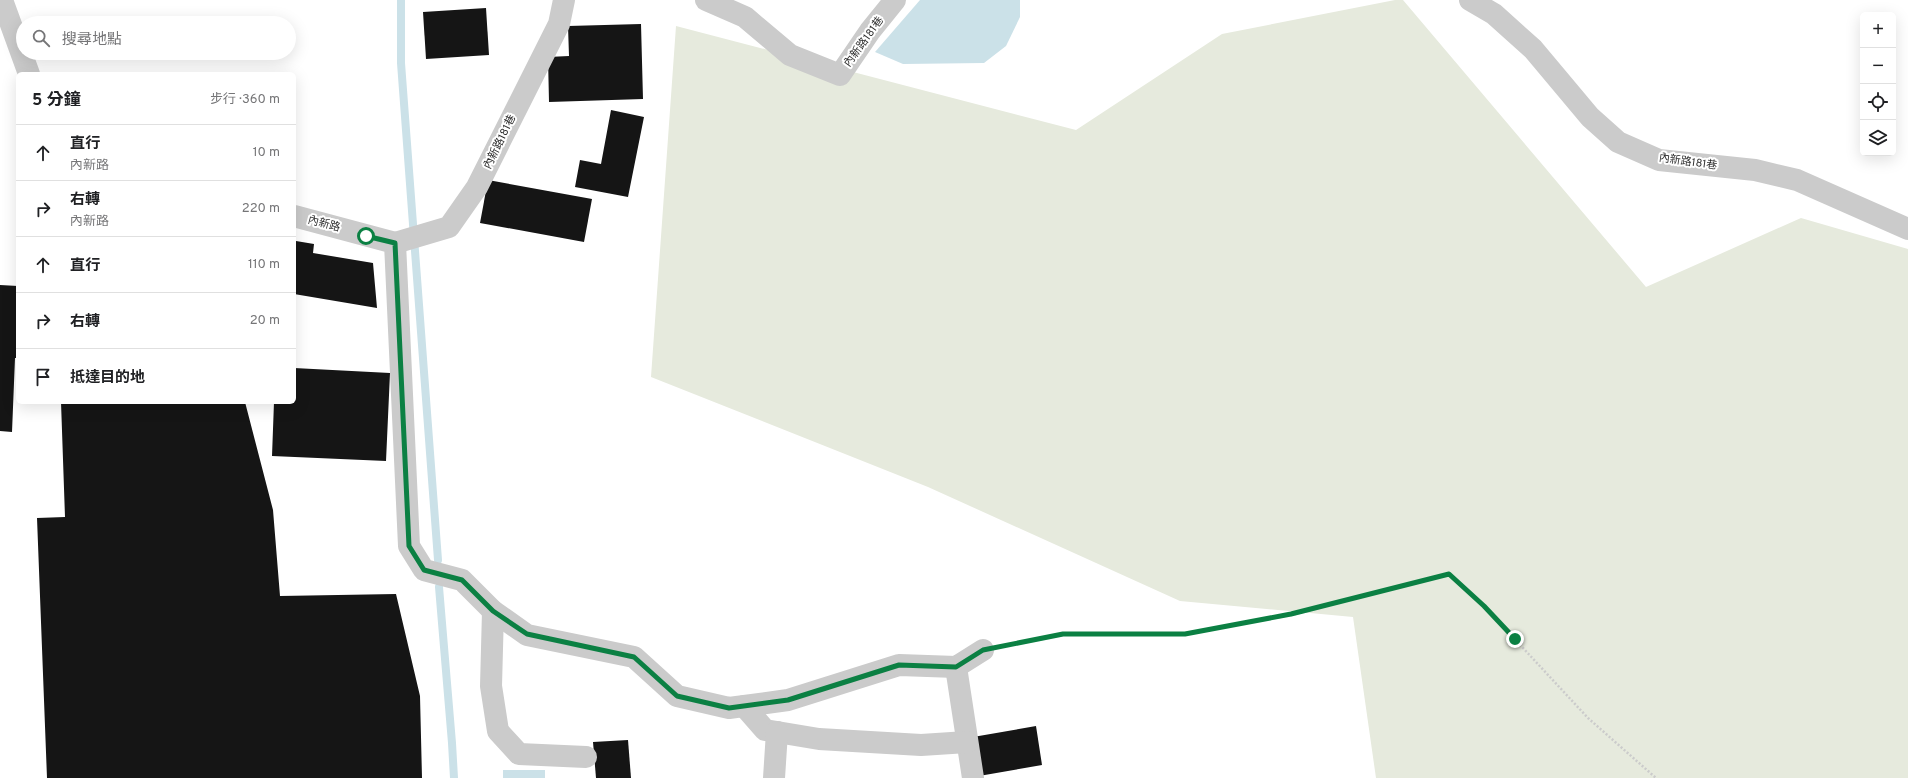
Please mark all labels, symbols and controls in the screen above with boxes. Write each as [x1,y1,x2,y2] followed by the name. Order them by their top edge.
[1860,12,1896,156] map controls
[1860,12,1896,48] button: +
[841,14,887,70] street label: 內新路181巷
[16,16,296,60] search box
[30,27,52,49] icon: search
[62,31,122,50] text: 搜尋地點
[1860,48,1896,84] button: −
[1860,84,1896,120] button: locate
[32,90,81,112] text: 5 分鐘
[210,92,280,108] text: 步行 · 360 m
[481,112,519,172] street label: 內新路181巷
[1860,120,1896,156] button: layers
[70,135,100,154] text: 直行
[32,142,54,164] icon: ahead
[253,145,280,161] text: 10 m
[1658,151,1718,173] street label: 內新路181巷
[70,158,109,174] text: 內新路
[70,191,100,210] text: 右轉
[32,198,54,220] icon: right
[242,201,280,217] text: 220 m
[306,213,342,235] street label: 內新路
[70,214,109,230] text: 內新路
[357,227,375,245] route start
[32,254,54,276] icon: ahead
[70,257,100,276] text: 直行
[248,257,280,273] text: 110 m
[32,310,54,332] icon: right
[70,313,100,332] text: 右轉
[250,313,280,329] text: 20 m
[32,366,54,388] icon: arrive
[70,369,145,388] text: 抵達目的地
[1506,630,1524,648] route end

